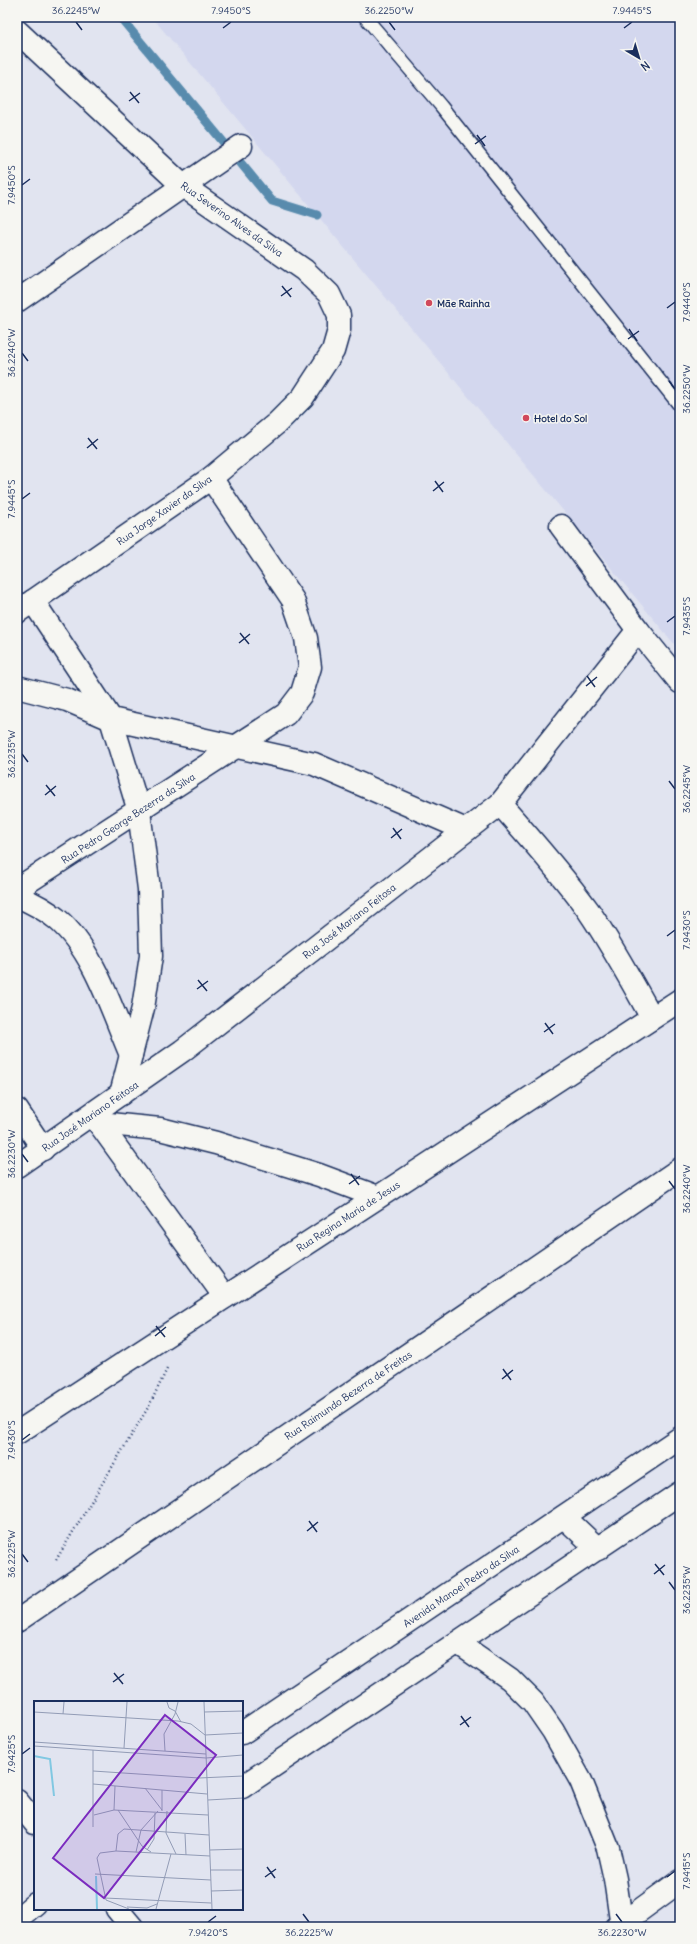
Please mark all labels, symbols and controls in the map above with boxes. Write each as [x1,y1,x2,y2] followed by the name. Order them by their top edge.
[52,4,100,17] text: 36.2245°W
[211,4,251,17] text: 7.9450°S
[364,4,414,17] text: 36.2250°W
[613,4,652,17] text: 7.9445°S
[619,38,659,78] north arrow
[638,58,652,74] text: N
[5,165,18,205] text: 7.9450°S
[178,179,286,260] street label: Rua Severino Alves da Silva
[680,282,693,322] text: 7.9440°S
[437,297,490,310] place label: Mãe Rainha
[424,298,434,308] marker: Mãe Rainha
[5,328,18,378] text: 36.2240°W
[680,364,693,414] text: 36.2250°W
[534,412,587,425] place label: Hotel do Sol
[521,413,531,423] marker: Hotel do Sol
[114,472,215,548] street label: Rua Jorge Xavier da Silva
[5,479,18,518] text: 7.9445°S
[680,596,693,635] text: 7.9435°S
[5,730,18,778] text: 36.2235°W
[680,765,693,813] text: 36.2245°W
[59,770,198,867] street label: Rua Pedro George Bezerra da Silva
[300,881,399,962] street label: Rua José Mariano Feitosa
[680,910,693,950] text: 7.9430°S
[40,1078,141,1155] street label: Rua José Mariano Feitosa
[5,1129,18,1179] text: 36.2230°W
[680,1164,693,1214] text: 36.2240°W
[294,1178,403,1255] street label: Rua Regina Maria de Jesus
[282,1348,415,1443] street label: Rua Raimundo Bezerra de Freitas
[5,1420,18,1460] text: 7.9430°S
[5,1530,18,1578] text: 36.2225°W
[401,1543,522,1630] street label: Avenida Manoel Pedro da Silva
[680,1566,693,1614] text: 36.2235°W
[34,1701,243,1910] inset map
[5,1734,18,1773] text: 7.9425°S
[680,1852,693,1890] text: 7.9415°S
[188,1926,228,1939] text: 7.9420°S
[285,1926,333,1939] text: 36.2225°W
[597,1926,647,1939] text: 36.2230°W

